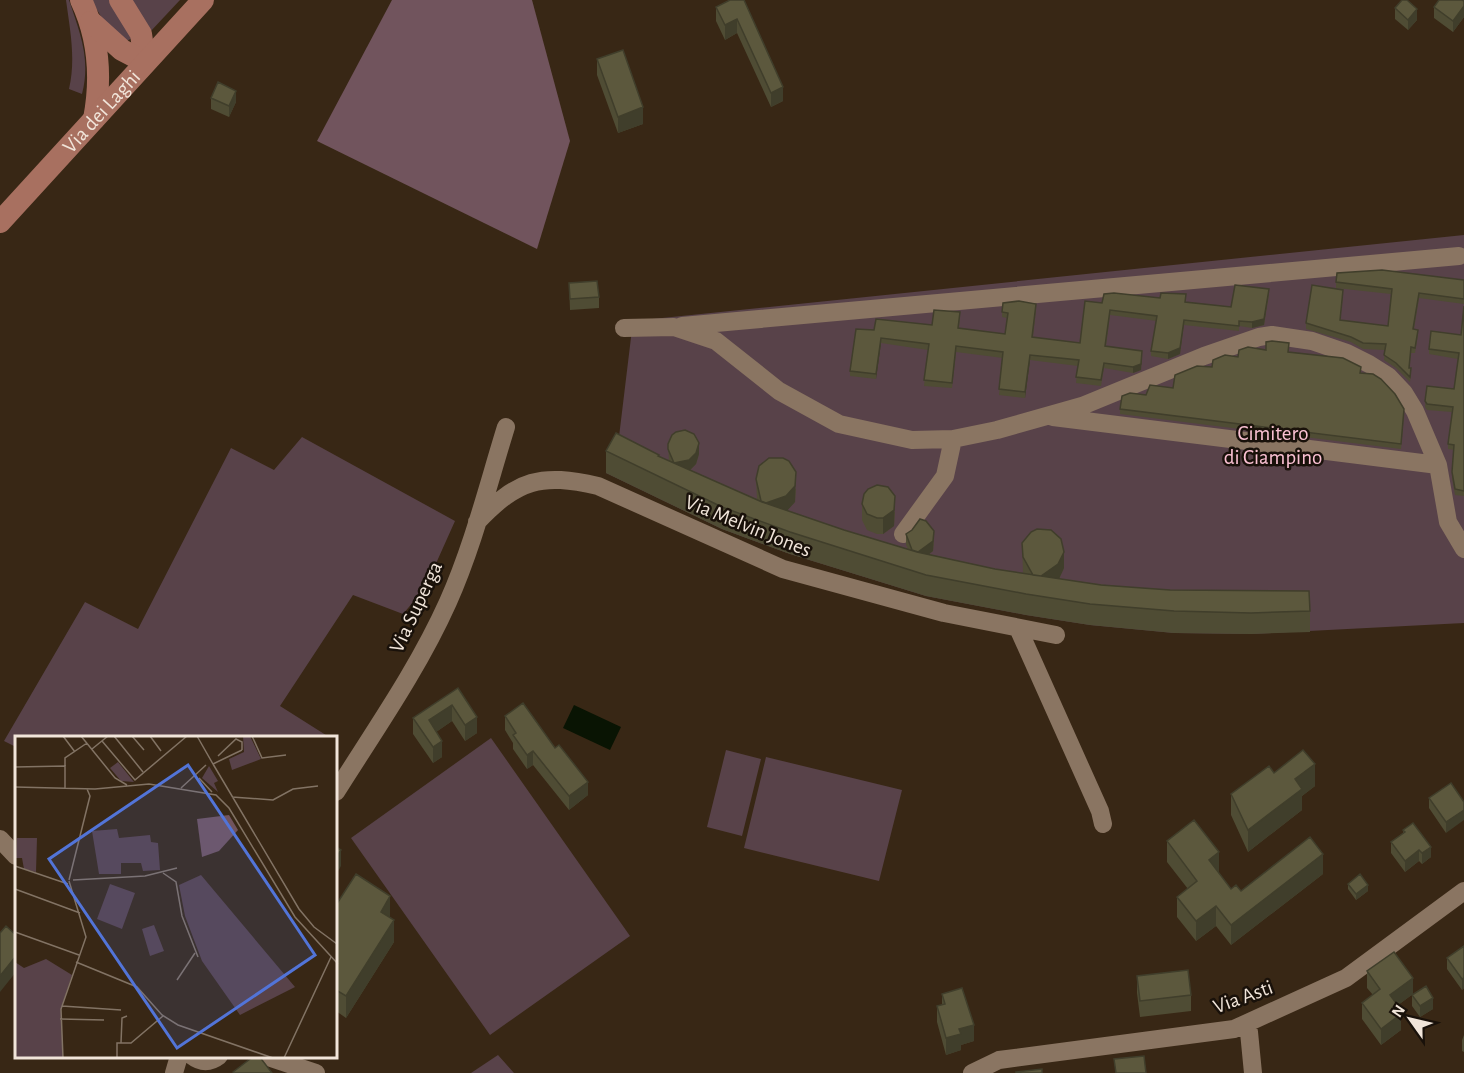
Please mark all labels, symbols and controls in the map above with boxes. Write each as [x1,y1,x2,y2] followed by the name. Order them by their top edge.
[58,66,144,157] street label: Via dei Laghi
[1224,423,1322,468] park label: Cimitero di Ciampino
[682,491,814,561] street label: Via Melvin Jones
[386,558,446,656] street label: Via Superga
[15,736,338,1058] inset map
[1210,977,1276,1017] street label: Via Asti
[1380,989,1440,1049] north arrow
[1389,1002,1408,1020] text: N

